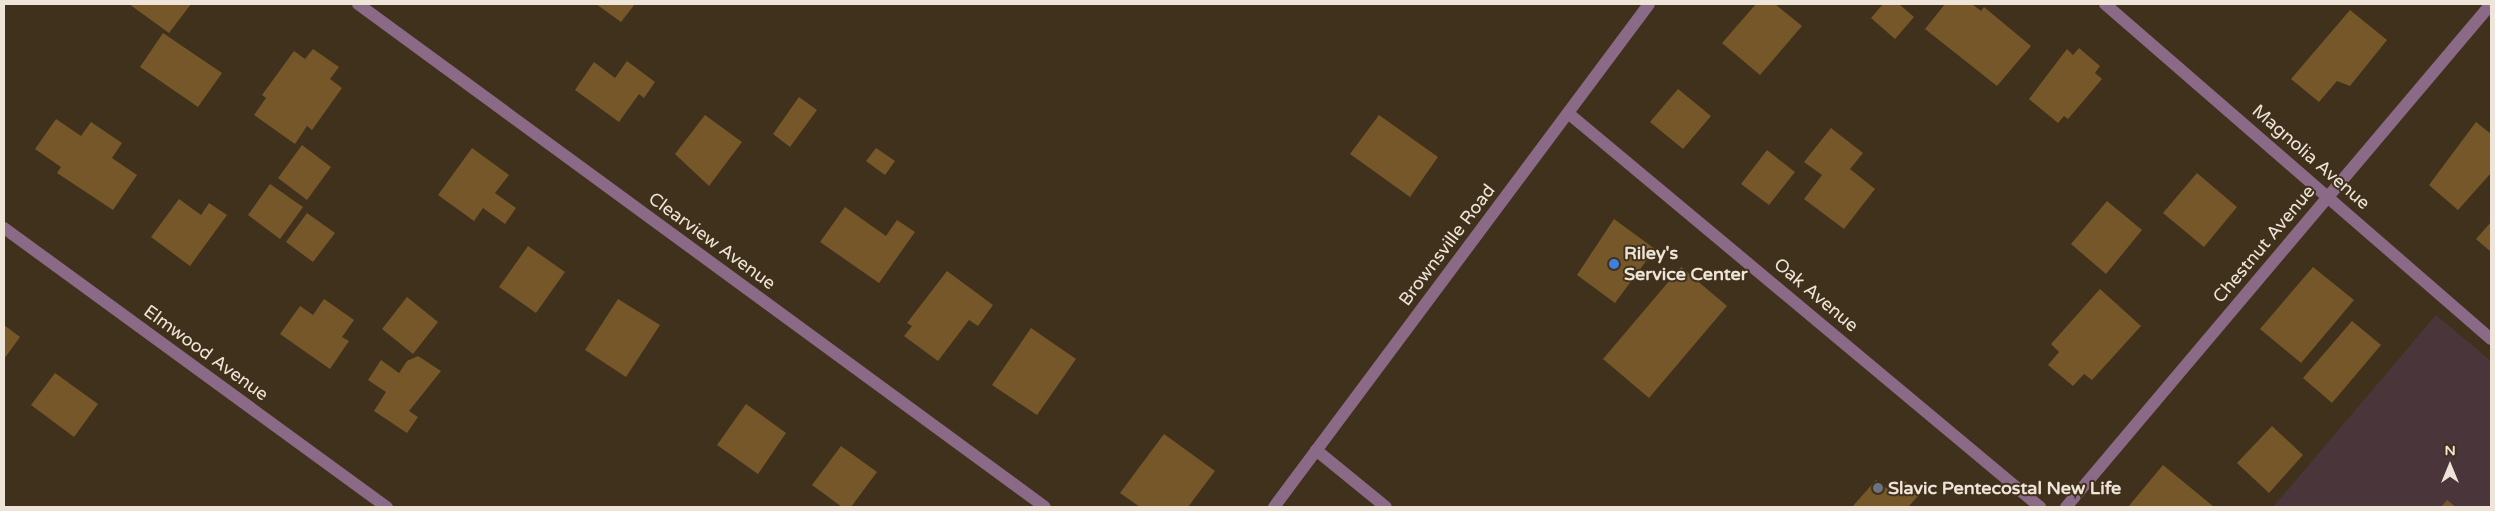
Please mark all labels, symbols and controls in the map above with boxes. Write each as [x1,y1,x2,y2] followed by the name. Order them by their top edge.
[2248,100,2374,214] street label: Magnolia Avenue
[1394,180,1500,310] street label: Brownsville Road
[2209,181,2319,307] street label: Chestnut Avenue
[644,188,780,294] street label: Clearview Avenue
[1624,243,1748,286] place label: Riley's Service Center
[1769,253,1863,337] street label: Oak Avenue
[1608,258,1620,270] marker: Riley's Service Center
[139,301,273,405] street label: Elmwood Avenue
[2425,441,2475,491] north arrow
[2444,442,2456,459] text: N
[1888,477,2121,499] place label: Slavic Pentecostal New Life
[1872,482,1884,494] marker: Slavic Pentecostal New Life

